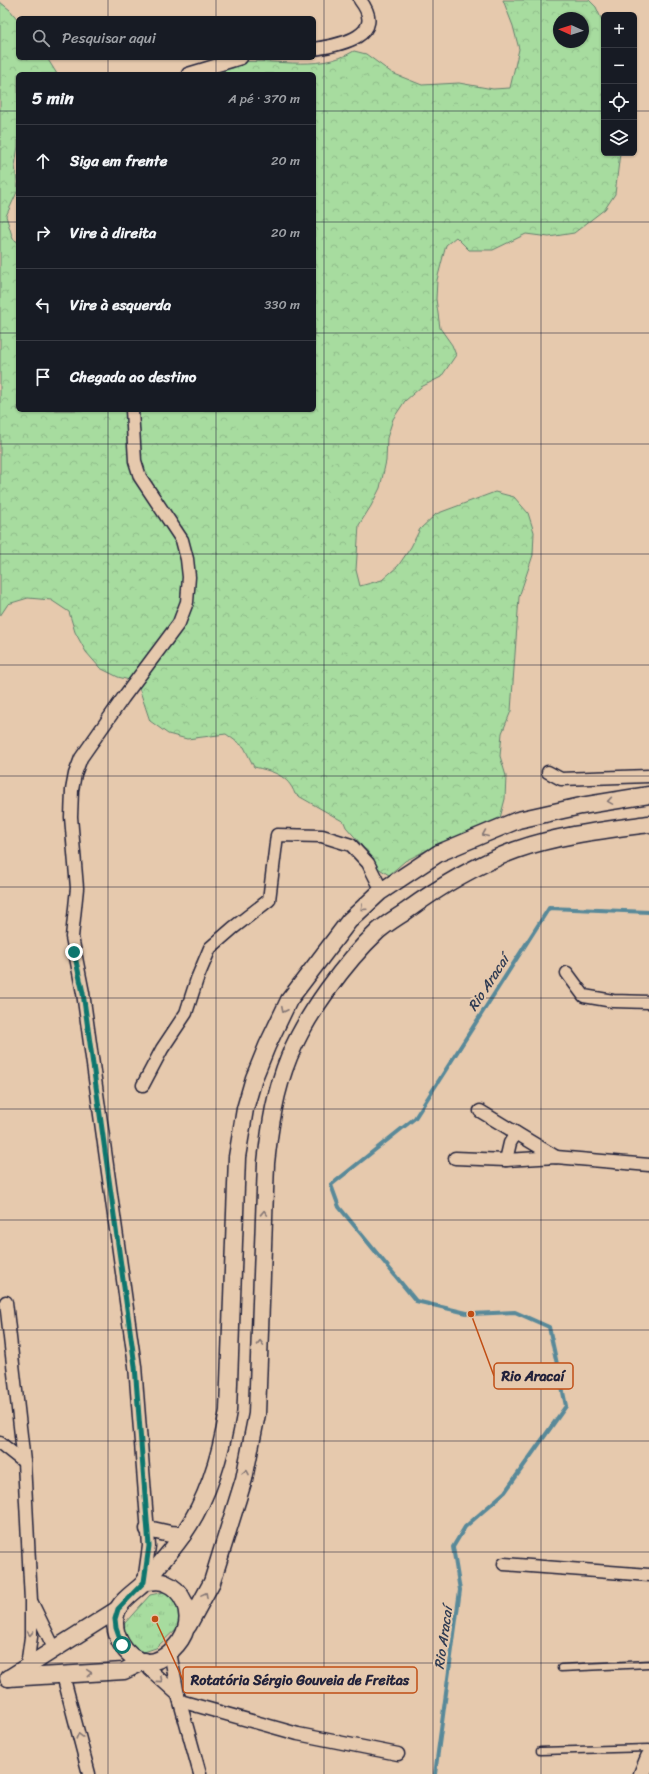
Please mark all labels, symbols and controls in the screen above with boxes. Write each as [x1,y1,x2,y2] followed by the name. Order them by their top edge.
[553,12,589,48] north arrow
[601,12,637,156] map controls
[601,12,637,48] button: +
[16,16,316,60] search box
[62,25,156,51] text: Pesquisar aqui
[30,27,52,49] icon: search
[601,48,637,84] button: −
[32,83,74,113] text: 5 min
[601,84,637,120] button: locate
[228,87,300,110] text: A pé · 370 m
[601,120,637,156] button: layers
[70,148,167,174] text: Siga em frente
[271,149,300,172] text: 20 m
[32,150,54,172] icon: ahead
[70,220,156,246] text: Vire à direita
[271,221,300,244] text: 20 m
[32,222,54,244] icon: right
[70,292,171,318] text: Vire à esquerda
[264,293,300,316] text: 330 m
[32,294,54,316] icon: left
[70,364,196,390] text: Chegada ao destino
[32,366,54,388] icon: arrive
[607,796,614,805] one-way arrow
[482,829,489,837] one-way arrow
[360,903,368,910] one-way arrow
[65,943,83,961] route end
[461,947,518,1016] water label: Rio Aracaí
[281,1006,289,1014] one-way arrow
[260,1210,268,1216] one-way arrow
[256,1340,264,1346] one-way arrow
[494,1363,573,1389] callout: Rio Aracaí
[501,1364,567,1389] text: Rio Aracaí
[241,1469,250,1475] one-way arrow
[200,1592,208,1599] one-way arrow
[427,1601,461,1671] water label: Rio Aracaí
[26,1630,35,1636] one-way arrow
[113,1636,131,1654] route start
[183,1667,417,1693] callout: Rotatória Sérgio Gouveia de Freitas
[190,1668,410,1693] text: Rotatória Sérgio Gouveia de Freitas
[86,1669,92,1678] one-way arrow
[155,1676,163,1683] one-way arrow
[75,1733,84,1740] one-way arrow

